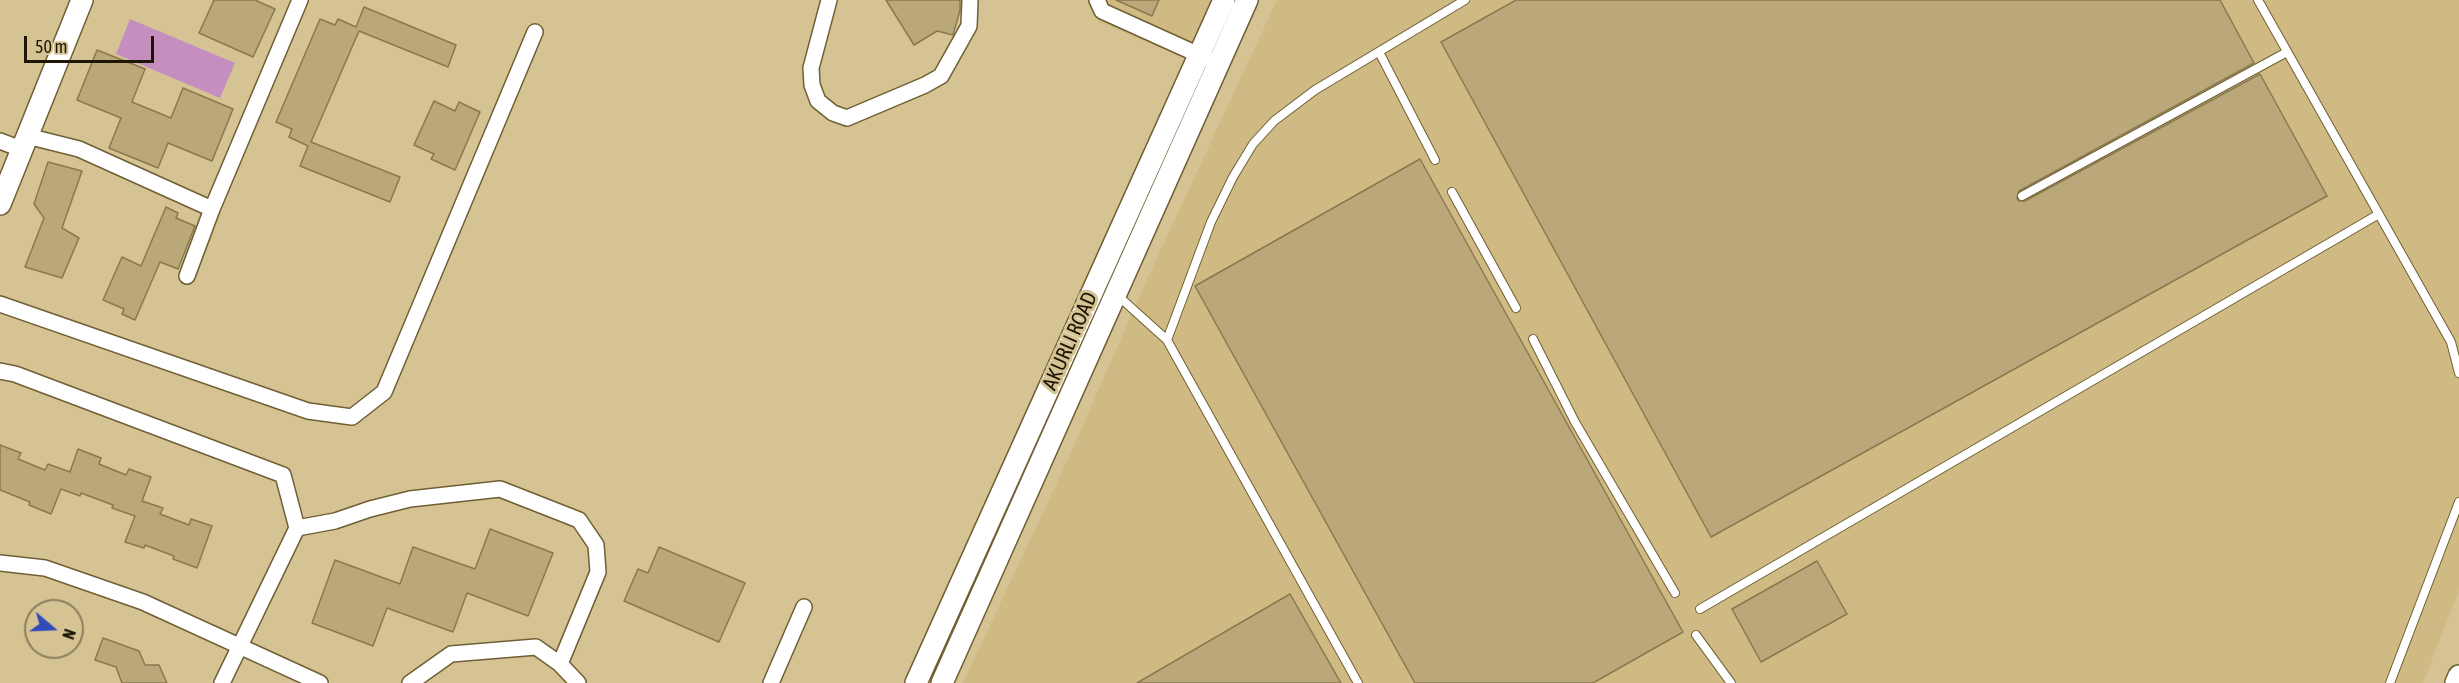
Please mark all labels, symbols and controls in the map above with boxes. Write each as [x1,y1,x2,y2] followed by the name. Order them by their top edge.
[27,24,158,62] scale bar
[35,36,67,57] text: 50 m
[1037,288,1103,394] street label: AKURLI ROAD
[24,599,84,659] north arrow
[59,627,79,642] text: N

